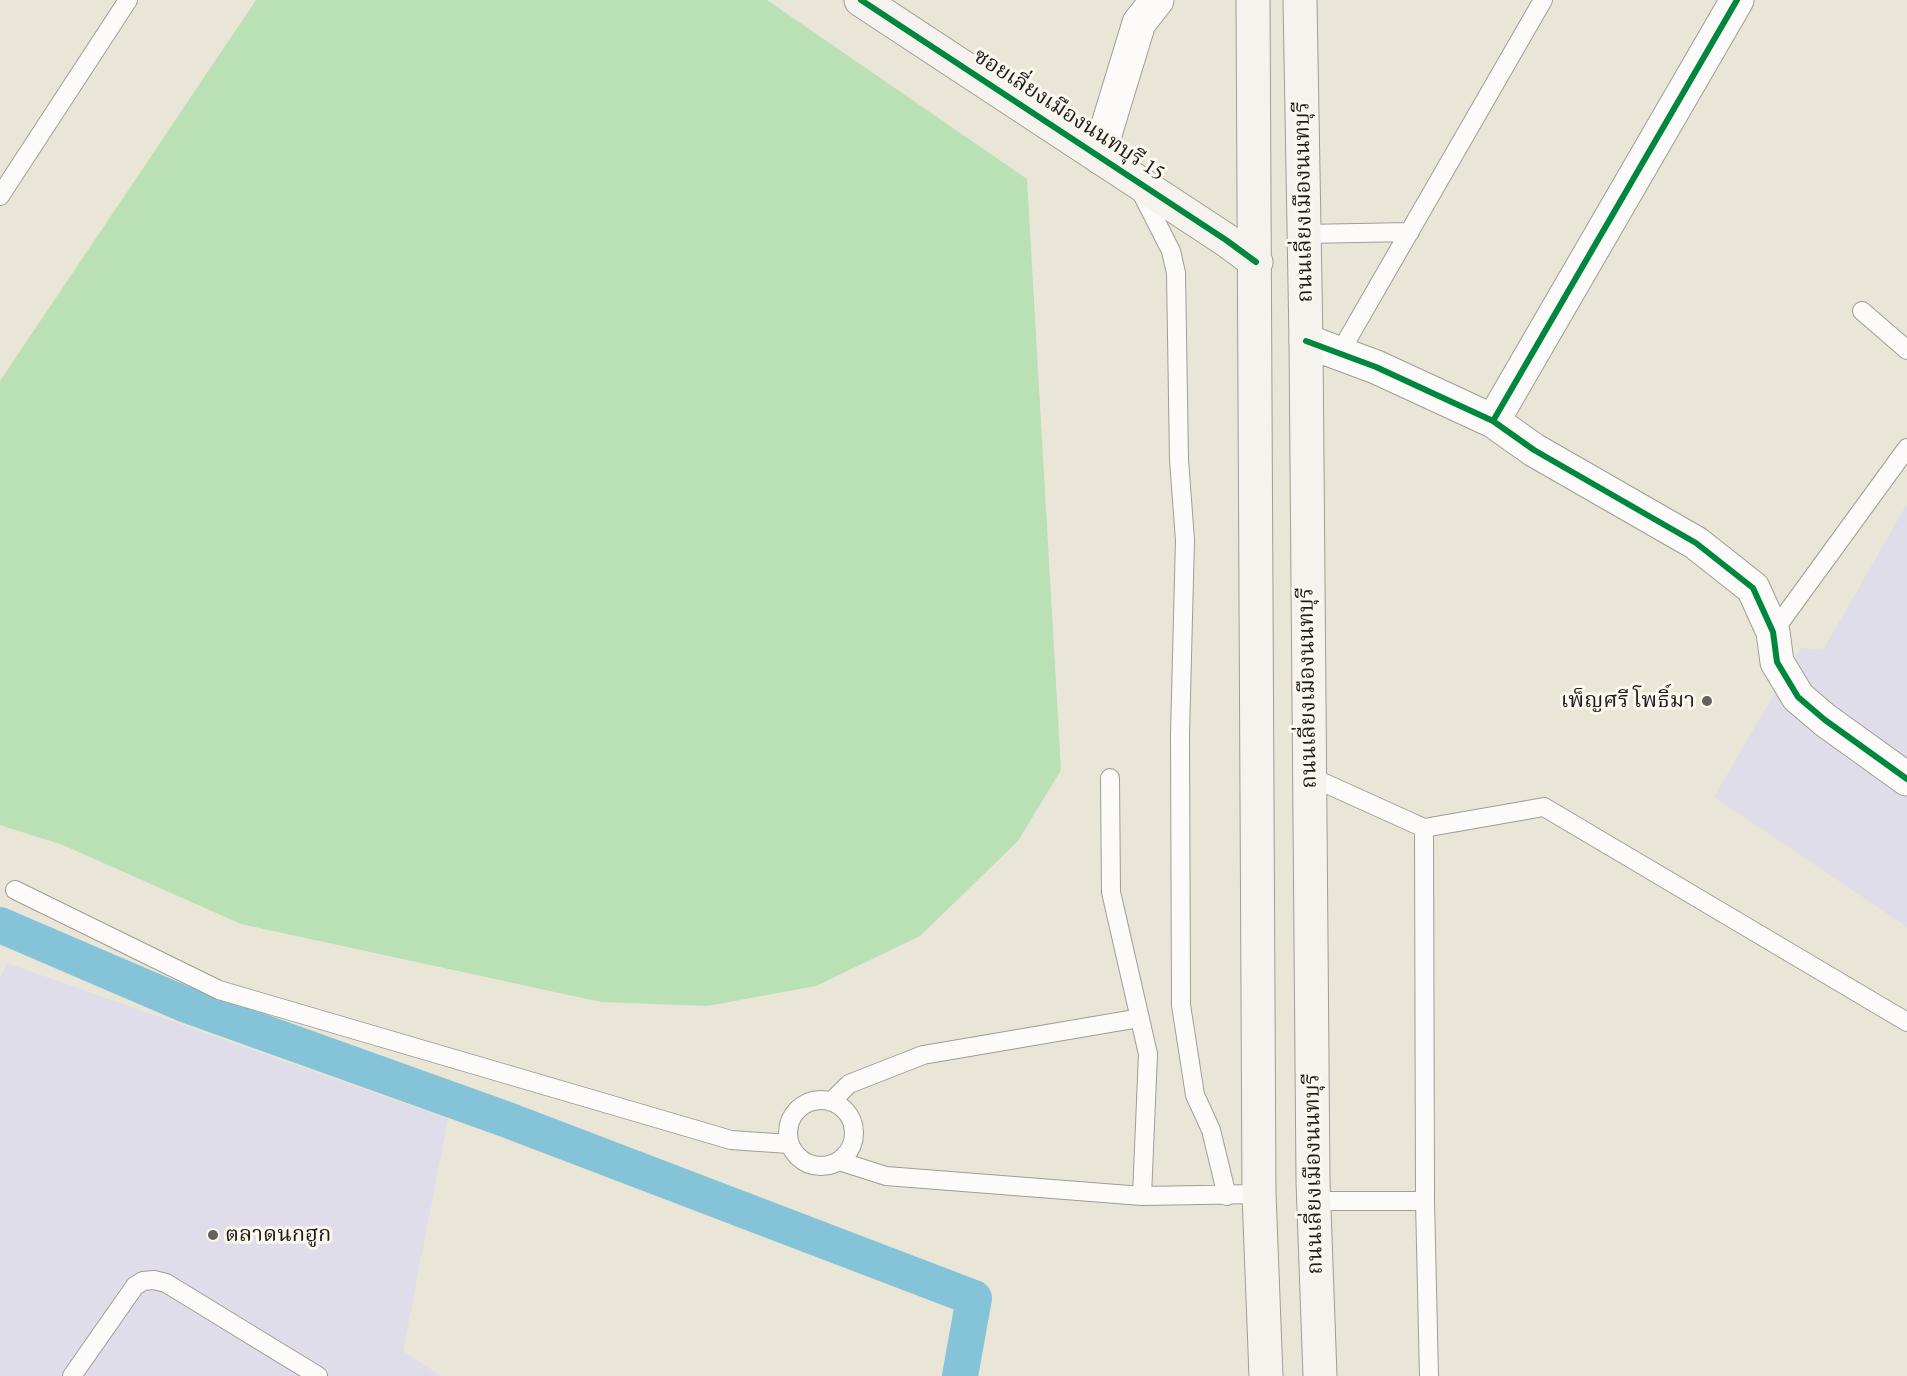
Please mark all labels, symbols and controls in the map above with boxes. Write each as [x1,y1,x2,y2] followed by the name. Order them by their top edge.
[968,43,1170,187] street label: ซอยเลี่ยงเมืองนนทบุรี 15
[1289,101,1319,303] street label: ถนนเลี่ยงเมืองนนทบุรี
[1293,587,1323,789] street label: ถนนเลี่ยงเมืองนนทบุรี
[1561,688,1695,714] place label: เพ็ญศรี โพธิ์มา
[1700,694,1714,708] marker: เพ็ญศรี โพธิ์มา
[1299,1073,1329,1275] street label: ถนนเลี่ยงเมืองนนทบุรี
[225,1222,331,1248] place label: ตลาดนกฮูก
[206,1228,220,1242] marker: ตลาดนกฮูก

